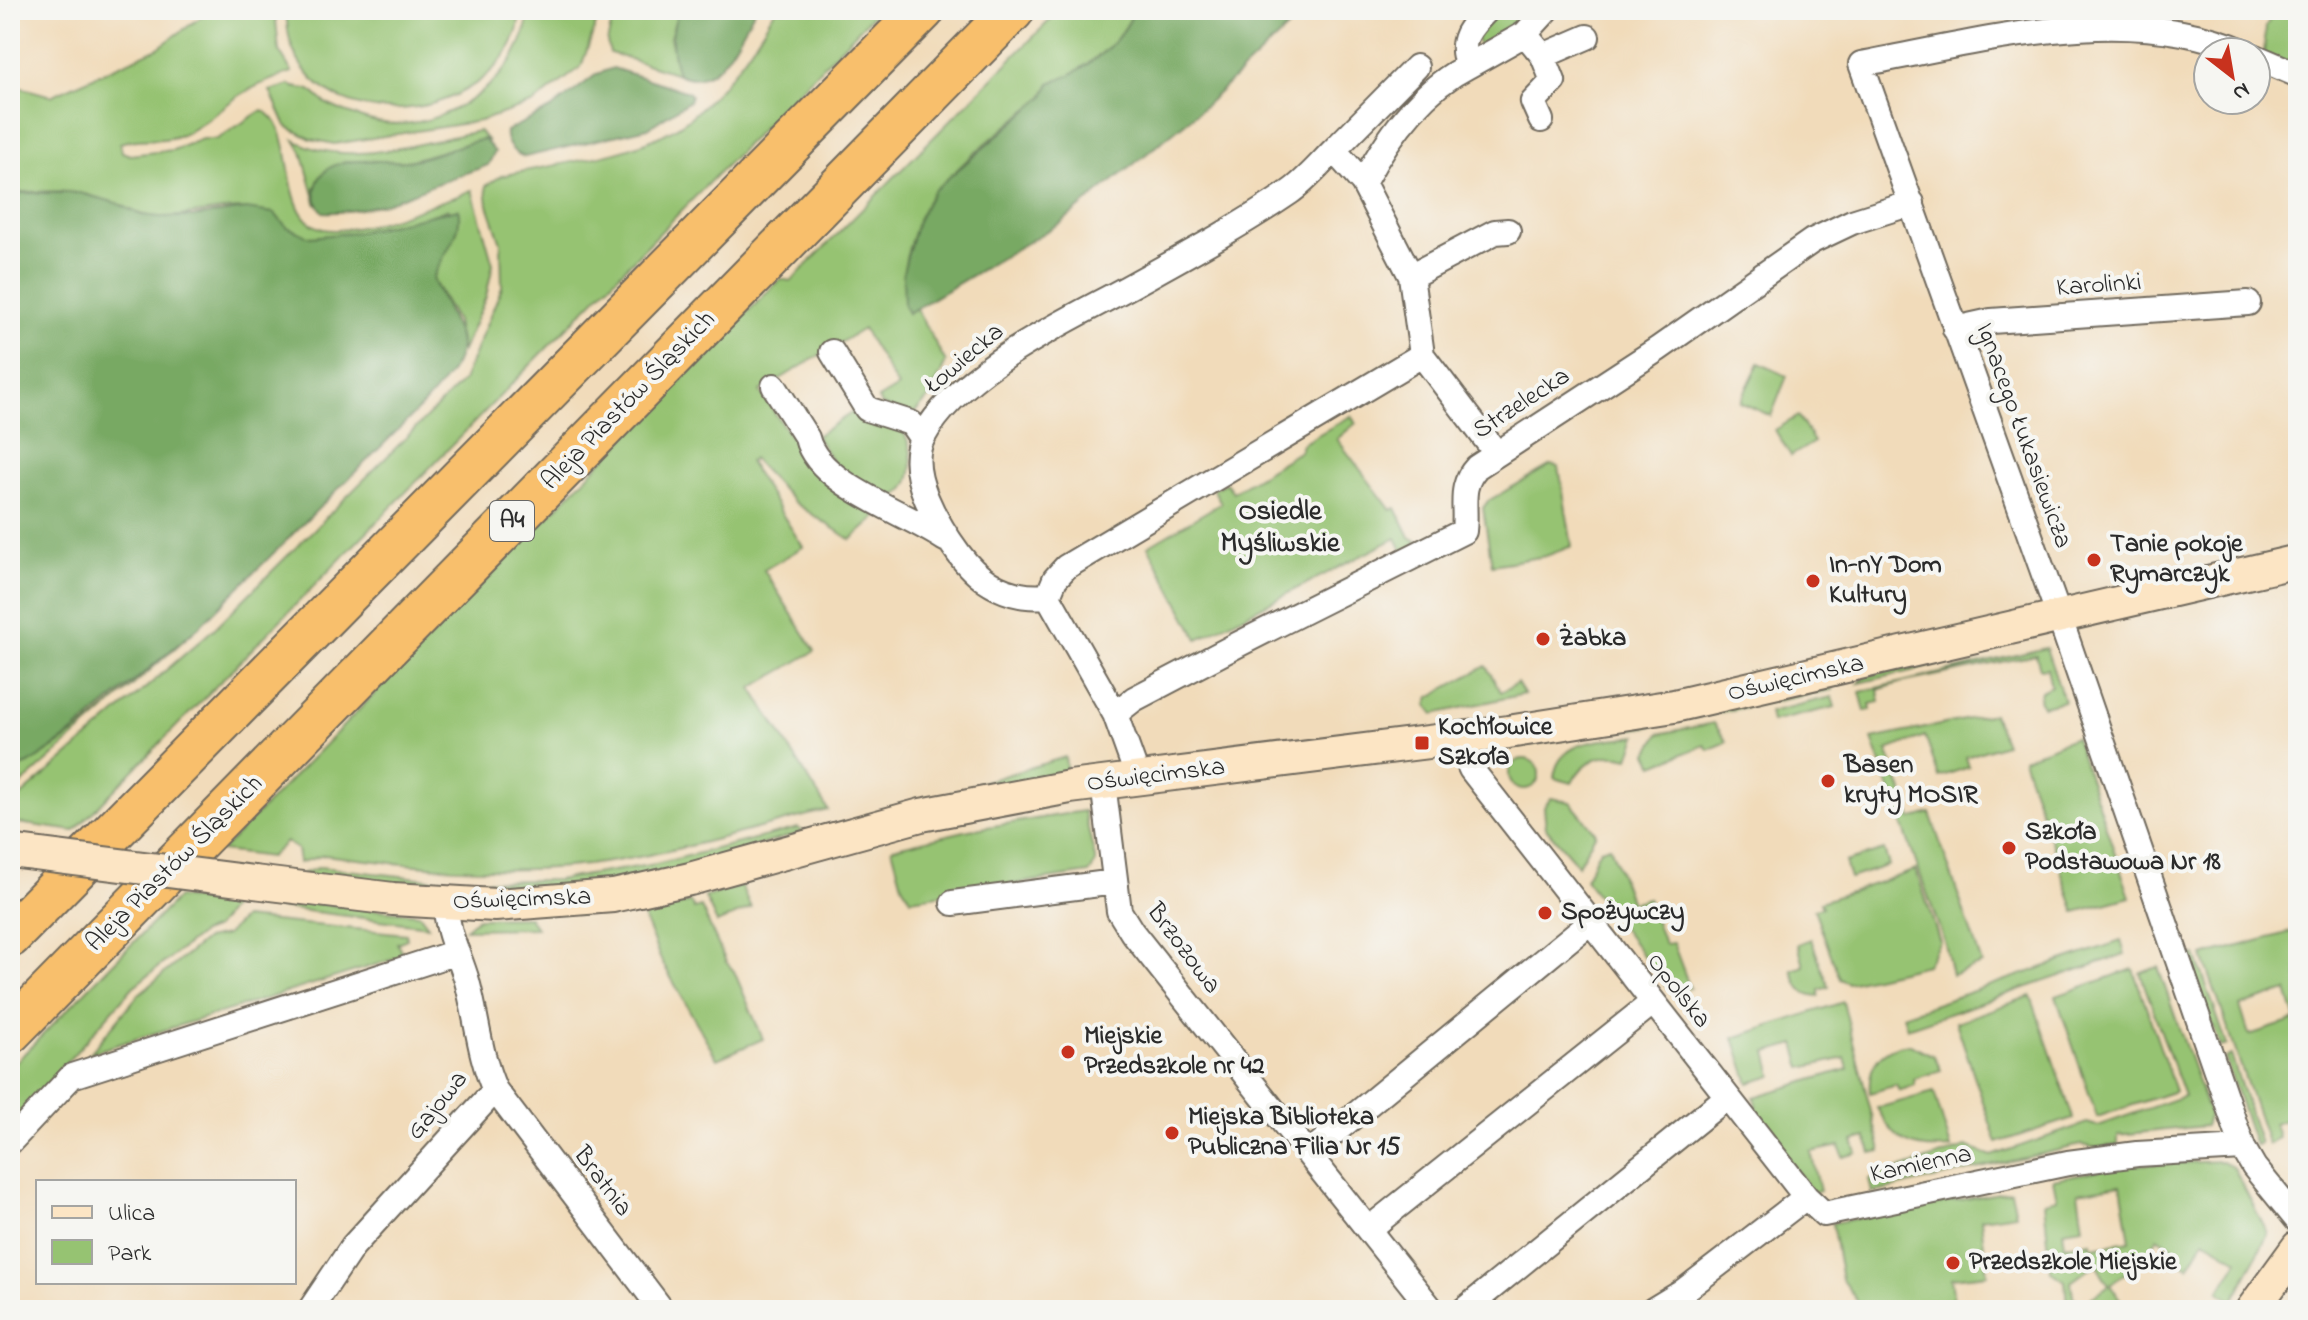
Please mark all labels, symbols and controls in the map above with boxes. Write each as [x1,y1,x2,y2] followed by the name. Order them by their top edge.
[2192,36,2272,116] north arrow
[2226,73,2255,108] text: N
[2055,264,2143,308] street label: Karolinki
[533,302,725,500] street label: Aleja Piastów Śląskich
[916,314,1013,404] street label: Łowiecka
[1965,318,2081,554] street label: Ignacego Łukasiewicza
[1466,358,1578,450] street label: Strzelecka
[1220,492,1341,565] district label: Osiedle Myśliwskie
[490,501,534,541] road number: A4
[2110,526,2244,594] place label: Tanie pokoje Rymarczyk
[1829,547,1942,615] place label: In-nY Dom Kultury
[2085,551,2103,569] marker: Tanie pokoje Rymarczyk
[1804,572,1822,590] marker: In-nY Dom Kultury
[1559,620,1626,658] place label: Żabka
[1534,630,1552,648] marker: Żabka
[1724,645,1868,713] street label: Oświęcimska
[1438,709,1554,777] place label: Kochłowice Szkoła
[1413,734,1431,752] marker: Kochłowice Szkoła
[1843,747,1978,815] place label: Basen kryty MOSIR
[1085,749,1227,803] street label: Oświęcimska
[78,767,272,961] street label: Aleja Piastów Śląskich
[1819,772,1837,790] marker: Basen kryty MOSIR
[2025,814,2221,882] place label: Szkoła Podstawowa Nr 18
[2000,839,2018,857] marker: Szkoła Podstawowa Nr 18
[452,879,592,921] street label: Oświęcimska
[1561,894,1684,932] place label: Spożywczy
[1135,895,1230,1003] street label: Brzozowa
[1536,904,1554,922] marker: Spożywczy
[1636,945,1720,1037] street label: Opolska
[1084,1018,1265,1086] place label: Miejskie Przedszkole nr 42
[1059,1043,1077,1061] marker: Miejskie Przedszkole nr 42
[398,1063,478,1149] street label: Gajowa
[1188,1099,1401,1167] place label: Miejska Biblioteka Publiczna Filia Nr 15
[1163,1124,1181,1142] marker: Miejska Biblioteka Publiczna Filia Nr 15
[1867,1136,1975,1194] street label: Kamienna
[562,1138,641,1225] street label: Bratnia
[36,1180,296,1284] legend
[108,1197,155,1232] text: Ulica
[108,1237,152,1272] text: Park
[1969,1244,2178,1282] place label: Przedszkole Miejskie
[1944,1254,1962,1272] marker: Przedszkole Miejskie

